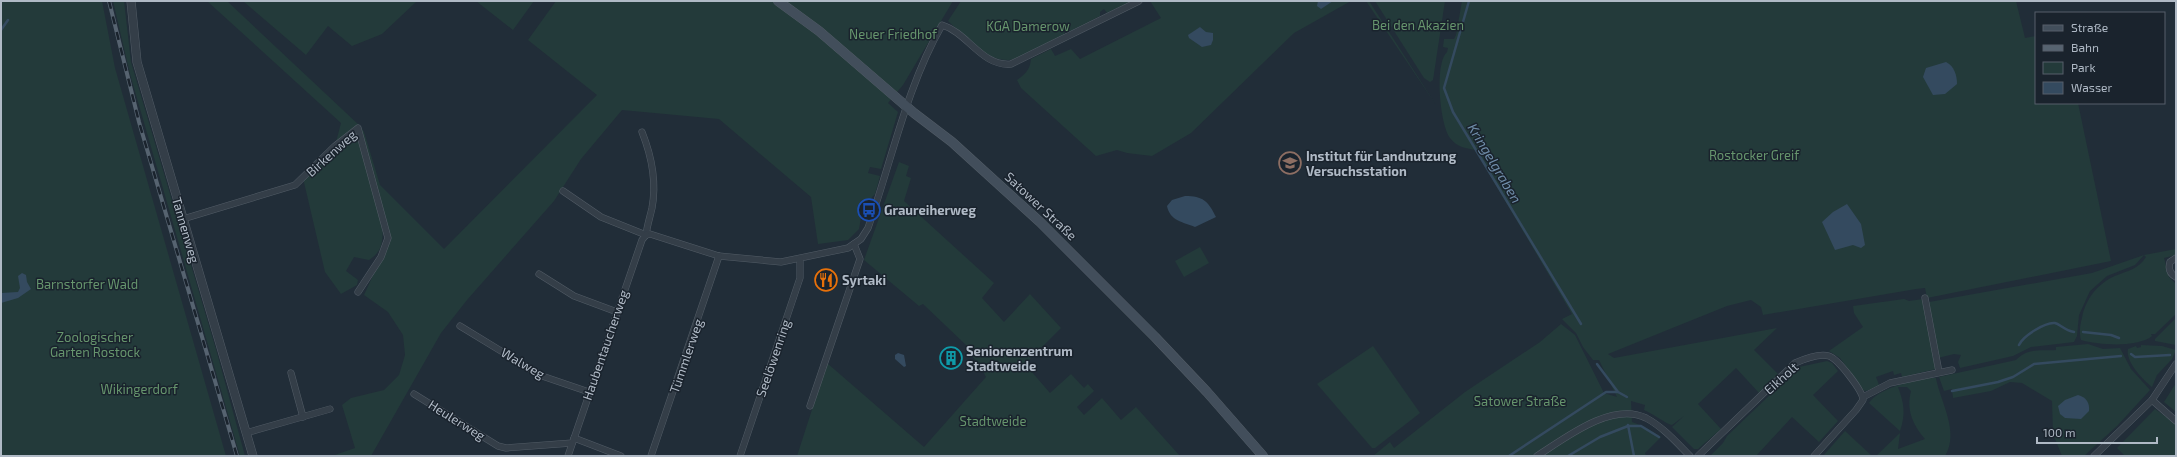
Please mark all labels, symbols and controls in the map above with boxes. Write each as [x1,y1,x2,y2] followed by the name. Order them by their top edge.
[2035,12,2165,104] legend
[1372,17,1464,33] park label: Bei den Akazien
[986,18,1070,34] park label: KGA Damerow
[2071,20,2108,34] text: Straße
[849,26,938,42] park label: Neuer Friedhof
[2071,40,2099,54] text: Bahn
[2071,60,2096,74] text: Park
[2071,80,2112,94] text: Wasser
[1464,120,1526,206] water label: Kringelgraben
[302,126,360,180] street label: Birkenweg
[1709,147,1800,163] park label: Rostocker Greif
[1306,148,1457,179] place label: Institut für Landnutzung Versuchsstation
[1277,150,1303,176] school or university icon: Institut für Landnutzung Versuchsstation
[1002,169,1080,243] street label: Satower Straße
[169,195,203,265] street label: Tannenweg
[856,197,882,223] bus stop icon: Graureiherweg
[884,202,976,218] place label: Graureiherweg
[813,267,839,293] restaurant icon: Syrtaki
[842,272,886,288] place label: Syrtaki
[36,276,138,292] park label: Barnstorfer Wald
[579,288,631,402] street label: Haubentaucherweg
[666,317,706,395] street label: Tümmlerweg
[752,317,794,399] street label: Seelöwenring
[50,329,140,360] park label: Zoologischer Garten Rostock
[966,343,1073,374] place label: Seniorenzentrum Stadtweide
[498,344,548,382] street label: Walweg
[938,345,964,371] building icon: Seniorenzentrum Stadtweide
[1760,358,1802,398] street label: Eikholt
[100,381,179,397] park label: Wikingerdorf
[1474,393,1566,409] park label: Satower Straße
[426,396,488,444] street label: Heulerweg
[959,413,1027,429] park label: Stadtweide
[2037,419,2157,445] scale bar
[2043,425,2075,439] text: 100 m

